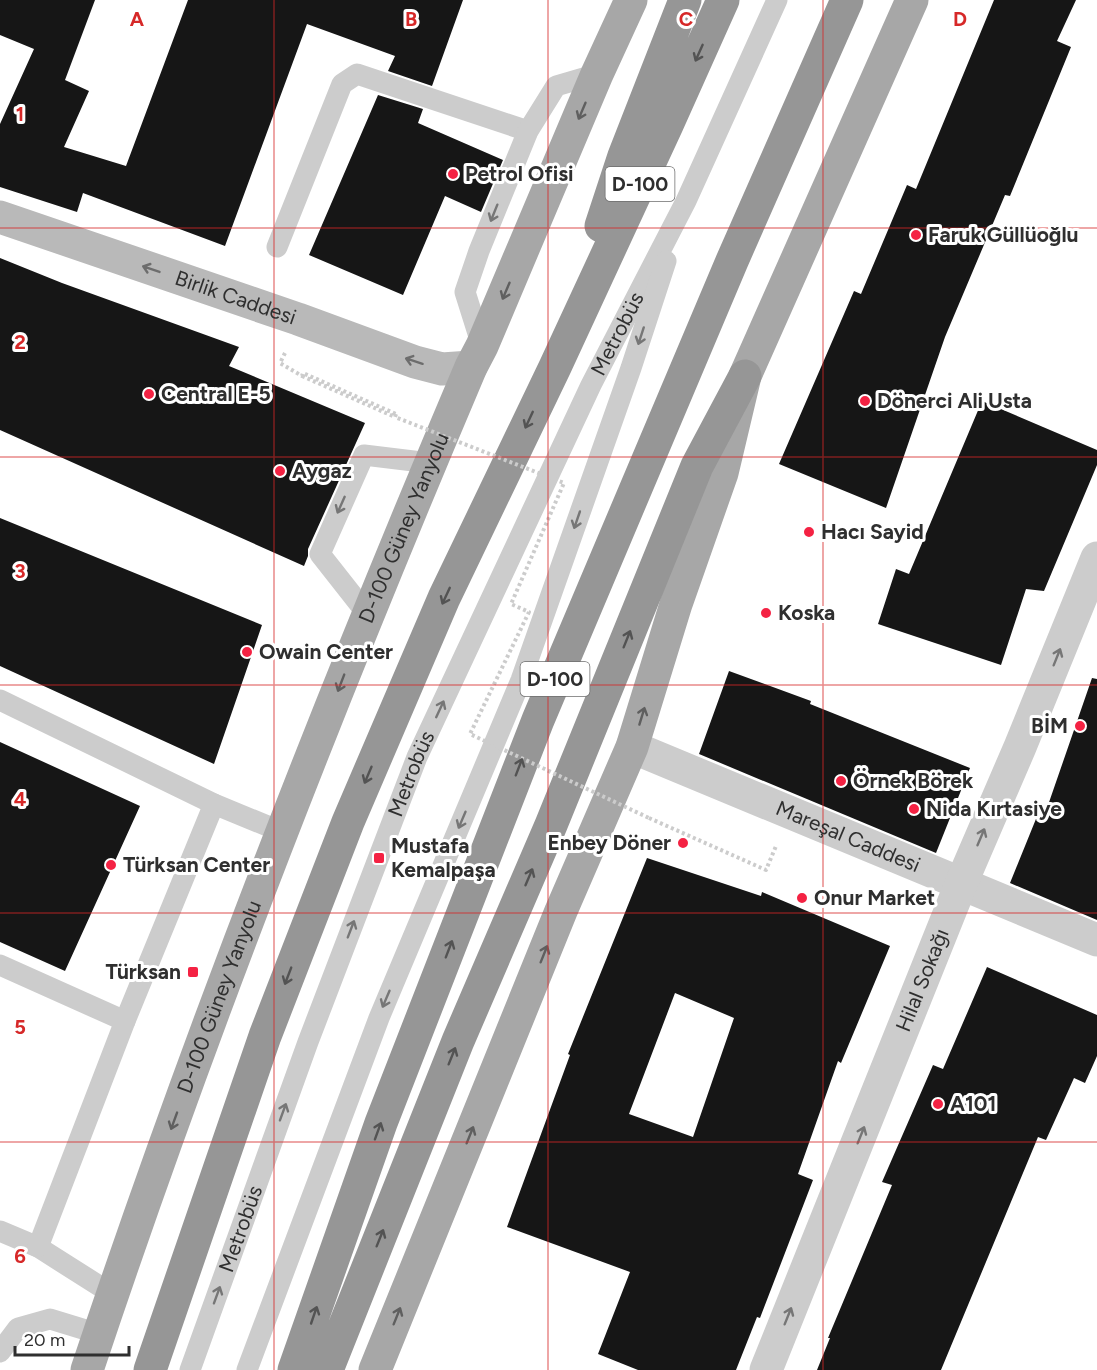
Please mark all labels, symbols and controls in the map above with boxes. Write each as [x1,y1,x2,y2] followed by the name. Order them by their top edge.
[130,7,145,31] text: A
[405,7,417,31] text: B
[679,7,693,31] text: C
[953,7,967,31] text: D
[693,44,705,62] one-way arrow
[576,101,587,120] one-way arrow
[16,102,24,126] text: 1
[465,161,573,186] place label: Petrol Ofisi
[446,167,460,181] marker: Petrol Ofisi
[606,167,674,201] road number: D-100
[488,203,499,222] one-way arrow
[928,222,1079,247] place label: Faruk Güllüoğlu
[909,228,923,242] marker: Faruk Güllüoğlu
[142,262,161,273] one-way arrow
[172,265,300,329] street label: Birlik Caddesi
[500,281,511,299] one-way arrow
[585,288,649,379] street label: Metrobüs
[635,326,646,345] one-way arrow
[14,330,26,354] text: 2
[405,355,424,366] one-way arrow
[161,381,271,406] place label: Central E-5
[142,387,156,401] marker: Central E-5
[877,388,1032,413] place label: Dönerci Ali Usta
[858,394,872,408] marker: Dönerci Ali Usta
[523,411,535,429] one-way arrow
[353,429,454,627] street label: D-100 Güney Yanyolu
[292,458,352,483] place label: Aygaz
[273,464,287,478] marker: Aygaz
[335,495,347,513] one-way arrow
[571,510,582,529] one-way arrow
[821,519,924,544] place label: Hacı Sayid
[802,525,816,539] marker: Hacı Sayid
[14,559,26,583] text: 3
[439,587,451,605] one-way arrow
[778,600,835,625] place label: Koska
[759,606,773,620] marker: Koska
[622,630,633,648] one-way arrow
[259,639,393,664] place label: Owain Center
[240,645,254,659] marker: Owain Center
[1052,649,1063,667] one-way arrow
[520,662,590,696] road number: D-100
[335,674,346,692] one-way arrow
[434,701,446,719] one-way arrow
[637,707,648,726] one-way arrow
[1031,713,1068,738] place label: BİM
[1073,719,1087,733] marker: BİM
[382,727,440,820] street label: Metrobüs
[515,758,526,777] one-way arrow
[362,765,373,784] one-way arrow
[853,768,974,793] place label: Örnek Börek
[834,774,848,788] marker: Örnek Börek
[14,787,27,811] text: 4
[772,795,924,877] street label: Mareşal Caddesi
[926,796,1062,821] place label: Nida Kırtasiye
[907,802,921,816] marker: Nida Kırtasiye
[456,810,467,828] one-way arrow
[976,828,987,847] one-way arrow
[547,830,671,855] place label: Enbey Döner
[391,833,496,882] place label: Mustafa Kemalpaşa
[676,836,690,850] marker: Enbey Döner
[372,851,386,865] marker: Mustafa Kemalpaşa
[123,852,270,877] place label: Türksan Center
[104,858,118,872] marker: Türksan Center
[524,868,535,886] one-way arrow
[814,885,935,910] place label: Onur Market
[795,891,809,905] marker: Onur Market
[172,897,266,1096] street label: D-100 Güney Yanyolu
[347,920,358,939] one-way arrow
[890,925,954,1035] street label: Hilal Sokağı
[444,940,455,959] one-way arrow
[539,945,550,964] one-way arrow
[105,959,181,984] place label: Türksan
[186,965,200,979] marker: Türksan
[282,966,293,985] one-way arrow
[380,990,391,1008] one-way arrow
[14,1015,26,1039] text: 5
[447,1047,458,1066] one-way arrow
[950,1091,996,1116] place label: A101
[931,1097,945,1111] marker: A101
[279,1103,290,1122] one-way arrow
[168,1111,179,1129] one-way arrow
[374,1122,385,1141] one-way arrow
[465,1126,476,1145] one-way arrow
[856,1126,867,1144] one-way arrow
[213,1182,267,1275] street label: Metrobüs
[375,1229,386,1247] one-way arrow
[14,1244,26,1268] text: 6
[213,1286,224,1305] one-way arrow
[309,1306,320,1325] one-way arrow
[392,1307,403,1326] one-way arrow
[783,1307,794,1325] one-way arrow
[15,1319,129,1357] scale bar
[24,1329,65,1351] text: 20 m

